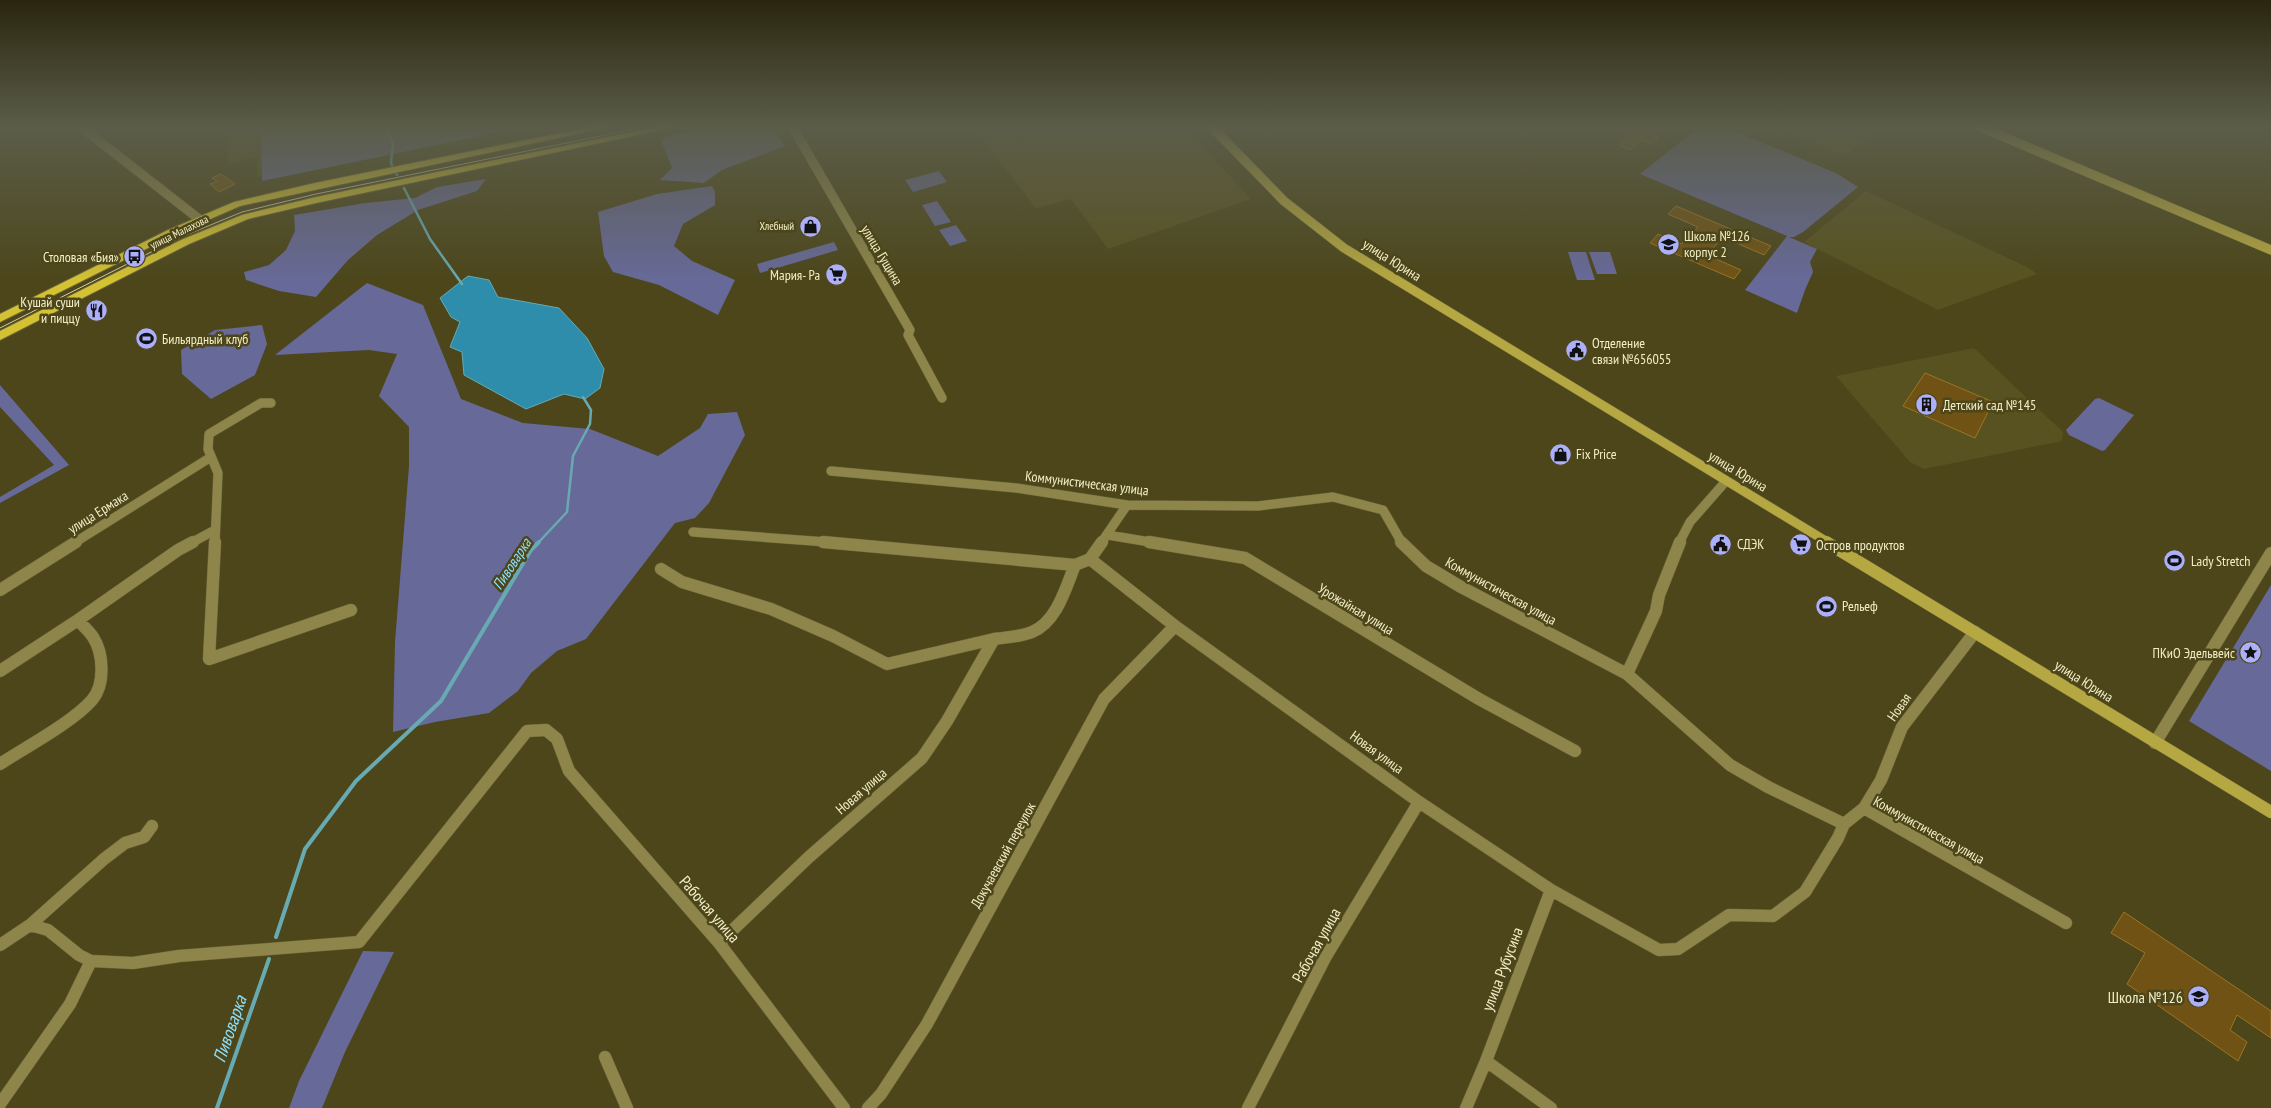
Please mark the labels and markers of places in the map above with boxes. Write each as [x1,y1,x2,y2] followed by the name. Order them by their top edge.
[798,214,822,238] shop icon: Хлебный
[759,219,794,233] place label: Хлебный
[1684,227,1750,261] place label: Школа №126 корпус 2
[1656,232,1680,256] school or university icon: Школа №126 корпус 2
[123,245,147,269] bus stop icon: Столовая «Бия»
[43,248,119,266] place label: Столовая «Бия»
[824,263,848,287] supermarket icon: Мария- Ра
[770,266,820,284] place label: Мария- Ра
[20,293,81,327] place label: Кушай суши и пиццу
[84,298,108,322] restaurant icon: Кушай суши и пиццу
[134,327,158,351] sports icon: Бильярдный клуб
[162,330,248,348] place label: Бильярдный клуб
[1592,334,1671,368] place label: Отделение связи №656055
[1564,339,1588,363] public building icon: Отделение связи №656055
[1915,393,1939,417] building icon: Детский сад №145
[1943,396,2036,414] place label: Детский сад №145
[1548,442,1572,466] shop icon: Fix Price
[1576,445,1617,463] place label: Fix Price
[1709,532,1733,556] public building icon: СДЭК
[1788,533,1812,557] supermarket icon: Остров продуктов
[1737,535,1764,553] place label: СДЭК
[1816,536,1905,554] place label: Остров продуктов
[2163,549,2187,573] sports icon: Lady Stretch
[2191,552,2250,570] place label: Lady Stretch
[1814,594,1838,618] sports icon: Рельеф
[1842,597,1878,615] place label: Рельеф
[2239,641,2263,665] place icon: ПКиО Эдельвейс
[2153,644,2235,662] place label: ПКиО Эдельвейс
[2187,985,2211,1009] school or university icon: Школа №126
[2108,987,2183,1007] place label: Школа №126

